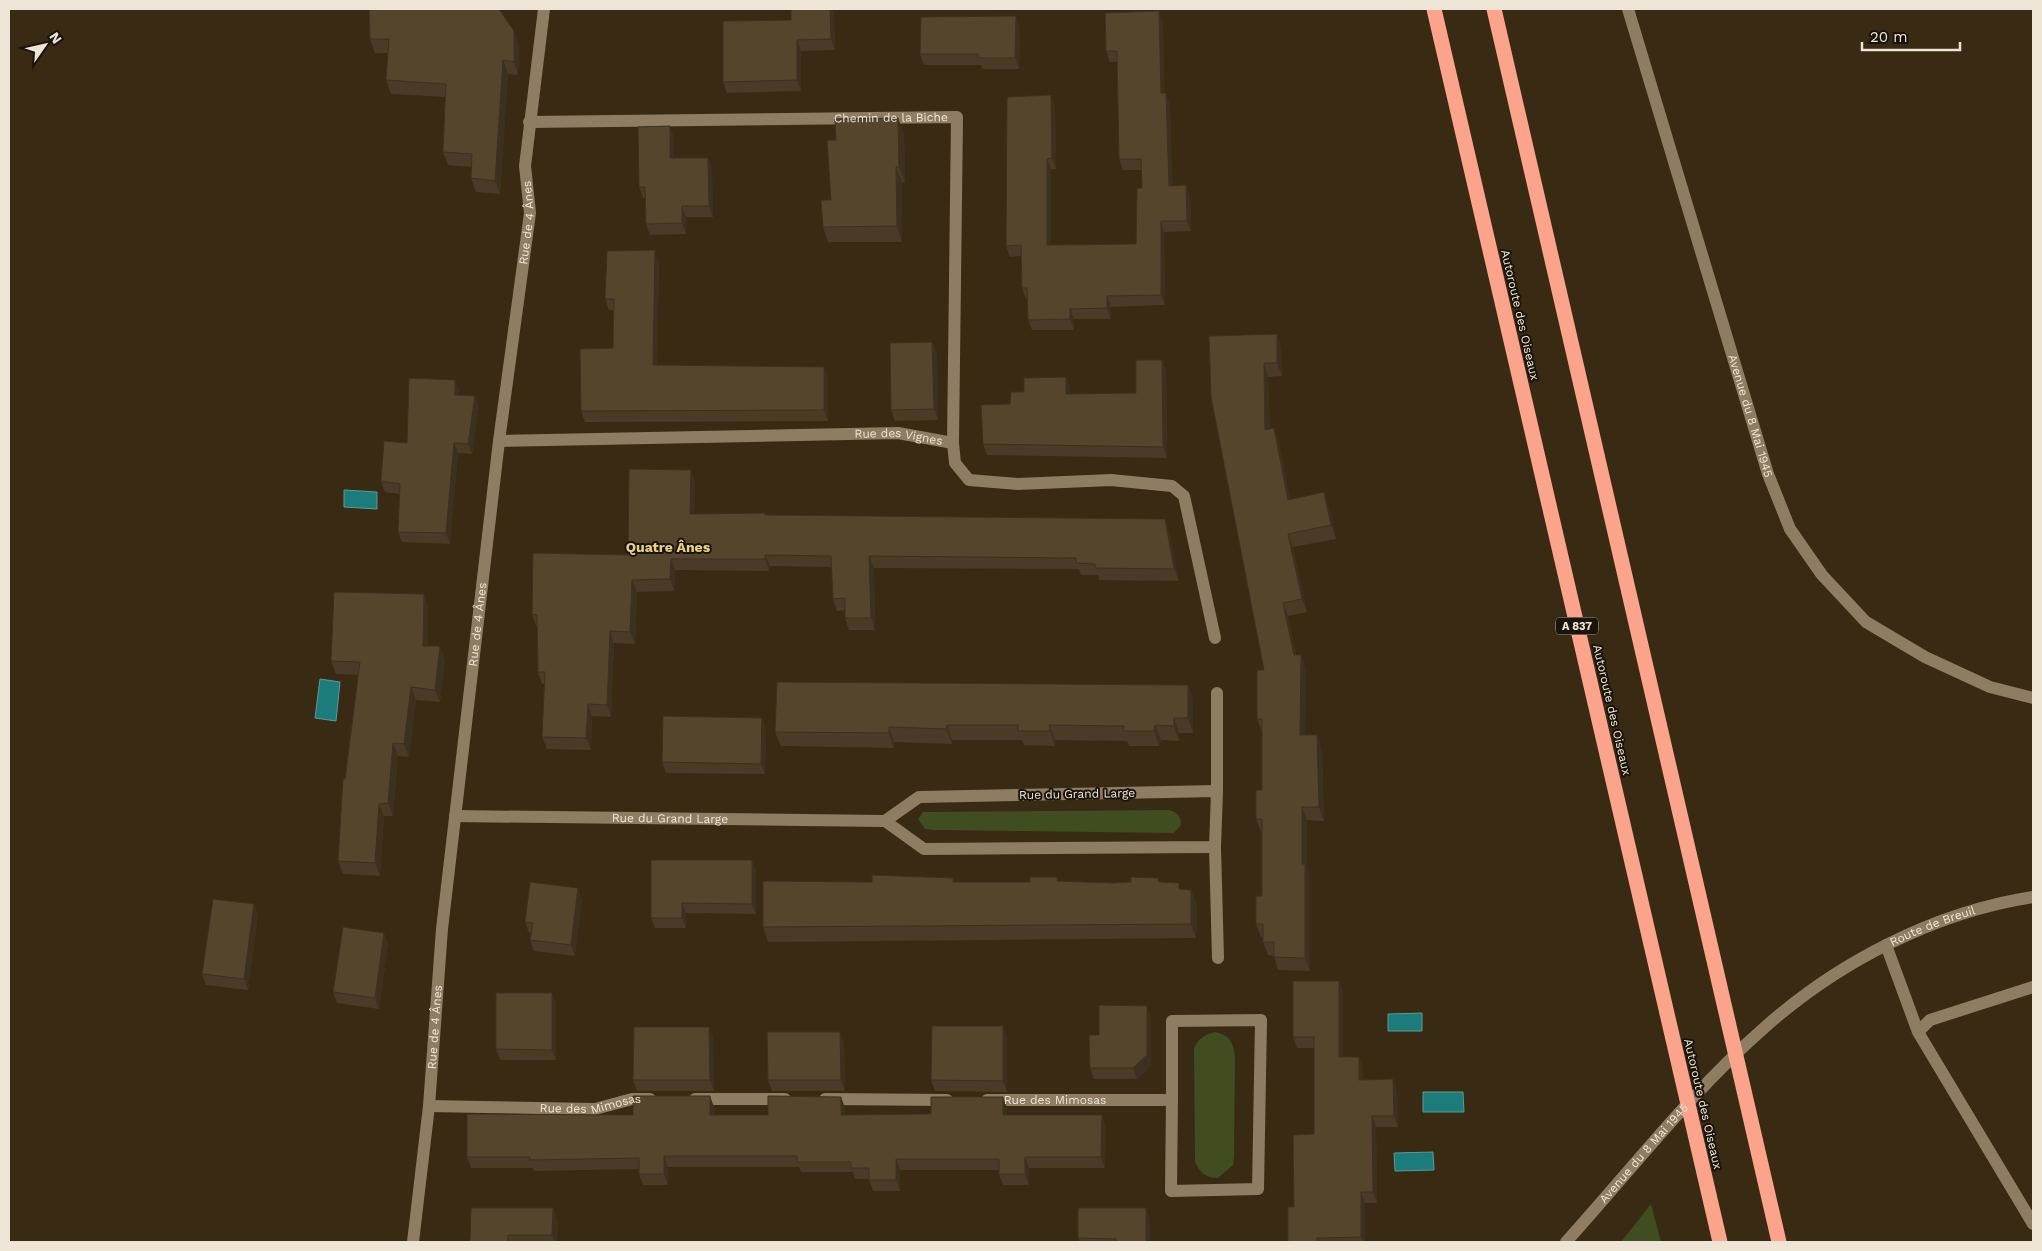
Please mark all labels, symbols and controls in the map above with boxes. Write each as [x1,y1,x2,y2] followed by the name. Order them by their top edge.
[20,20,70,70] north arrow
[1862,20,1960,52] scale bar
[1870,28,1908,46] text: 20 m
[46,29,65,47] text: N
[834,110,948,125] street label: Chemin de la Biche
[516,180,537,266] street label: Rue de 4 Ânes
[1498,248,1542,382] street label: Autoroute des Oiseaux
[1725,353,1776,479] street label: Avenue du 8 Mai 1945
[854,426,944,448] street label: Rue des Vignes
[626,539,711,555] district label: Quatre Ânes
[466,582,489,667] street label: Rue de 4 Ânes
[1556,618,1598,634] road number: A 837
[1590,643,1634,777] street label: Autoroute des Oiseaux
[1019,786,1135,802] street label: Rue du Grand Large
[612,811,728,826] street label: Rue du Grand Large
[1887,903,1977,949] street label: Route de Breuil
[425,985,445,1070] street label: Rue de 4 Ânes
[1681,1037,1725,1171] street label: Autoroute des Oiseaux
[539,1091,641,1117] street label: Rue des Mimosas
[1004,1093,1106,1107] street label: Rue des Mimosas
[1597,1101,1691,1206] street label: Avenue du 8 Mai 1945

